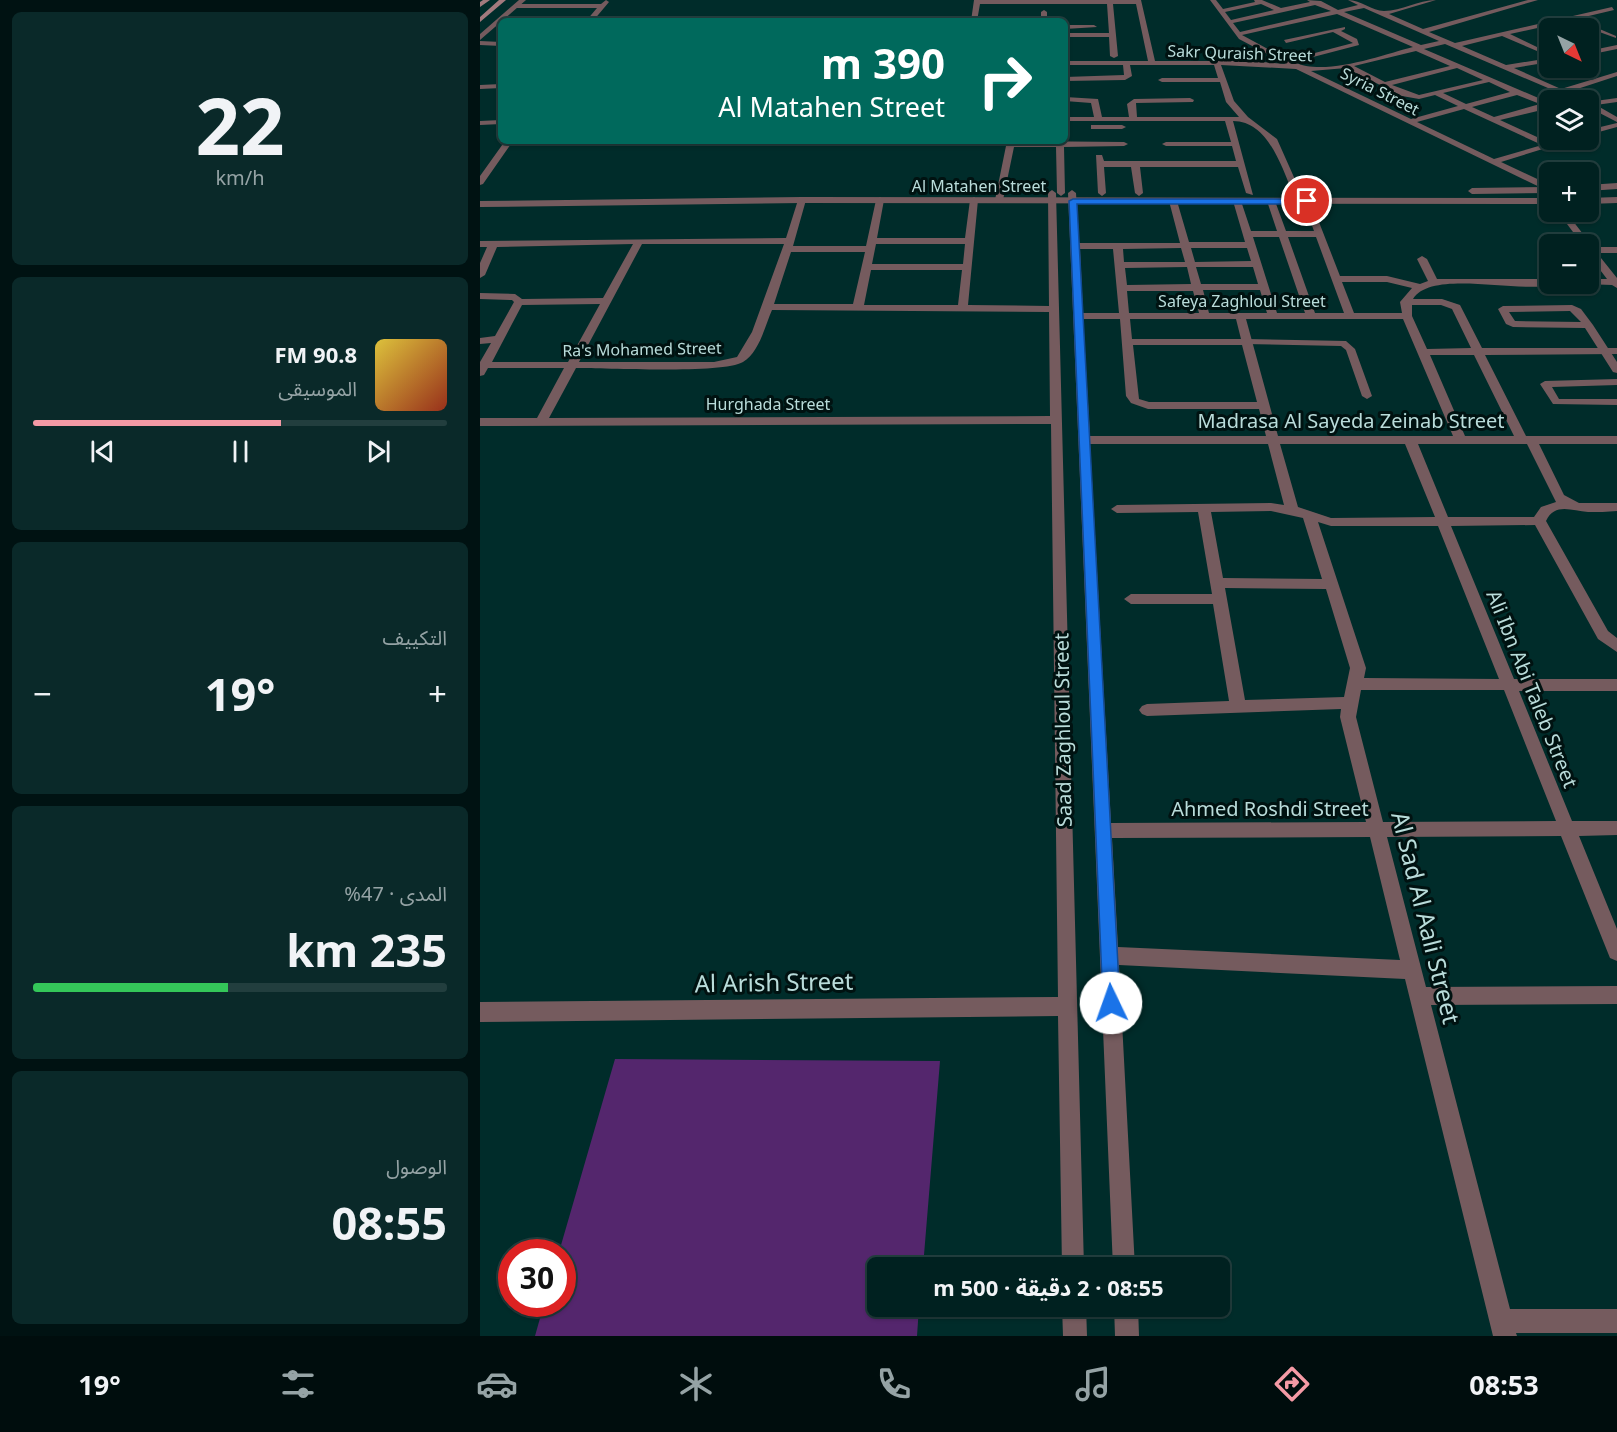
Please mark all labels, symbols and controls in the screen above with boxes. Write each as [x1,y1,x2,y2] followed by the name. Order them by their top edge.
[1539,18,1599,78] north arrow
[1539,18,1599,294] map controls
[821,34,945,91] text: 390 m
[1167,39,1313,67] street label: Sakr Quraish Street
[966,42,1044,120] icon: right
[1337,62,1423,120] street label: Syria Street
[195,72,285,178] text: 22
[718,88,945,125] text: Al Matahen Street
[1539,90,1599,150] button: layers
[1539,162,1599,222] button: +
[215,164,265,191] text: km/h
[912,175,1046,197] street label: Al Matahen Street
[1281,175,1332,226] pin
[1290,184,1323,217] icon: arrive
[1539,234,1599,294] button: −
[1158,290,1326,312] street label: Safeya Zaghloul Street
[562,337,722,361] street label: Ra's Mohamed Street
[275,339,357,369] text: 90.8 FM
[278,375,357,402] text: الموسيقى
[706,393,830,415] street label: Hurghada Street
[1197,407,1505,434] street label: Madrasa Al Sayeda Zeinab Street
[86,435,119,468] icon: previous
[224,435,257,468] icon: pause
[362,435,395,468] icon: next
[1480,586,1584,792] street label: Ali Ibn Abi Taleb Street
[383,624,447,651] text: التكييف
[1047,633,1078,827] street label: Saad Zaghloul Street
[205,663,275,724] text: 19°
[33,671,52,716] text: −
[428,671,447,716] text: +
[1171,795,1369,822] street label: Ahmed Roshdi Street
[1384,808,1469,1028] street label: Al Sad Al Aali Street
[344,880,447,907] text: المدى · 47%
[286,919,447,980] text: 235 km
[694,964,854,999] street label: Al Arish Street
[1079,971,1143,1035] position arrow
[386,1153,447,1180] text: الوصول
[331,1192,447,1253] text: 08:55
[498,1239,576,1317] speed limit sign: 30
[933,1272,1164,1302] text: 08:55 · 2 دقيقة · 500 m
[277,1363,319,1405] icon: filters
[476,1363,518,1405] icon: car
[675,1363,717,1405] icon: climate
[873,1363,915,1405] icon: phone
[1072,1363,1114,1405] icon: music
[1271,1363,1313,1405] icon: directions
[78,1366,121,1403] text: 19°
[1469,1366,1539,1403] text: 08:53

